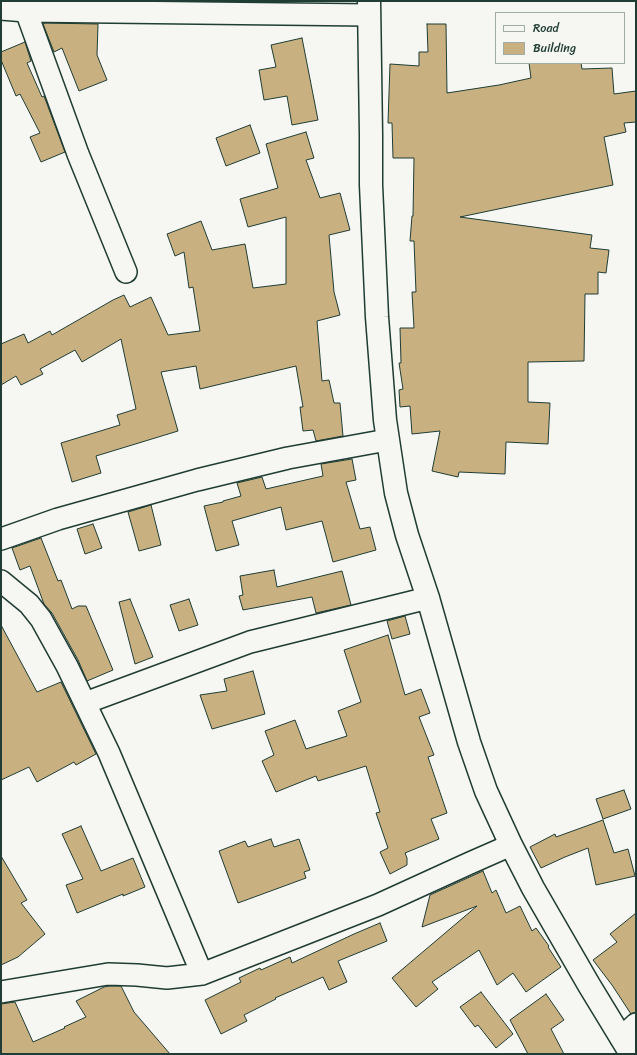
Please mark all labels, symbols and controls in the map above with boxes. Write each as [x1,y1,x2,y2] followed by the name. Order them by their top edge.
[495,12,625,64] legend
[533,17,559,39] text: Road
[533,37,576,59] text: Building

